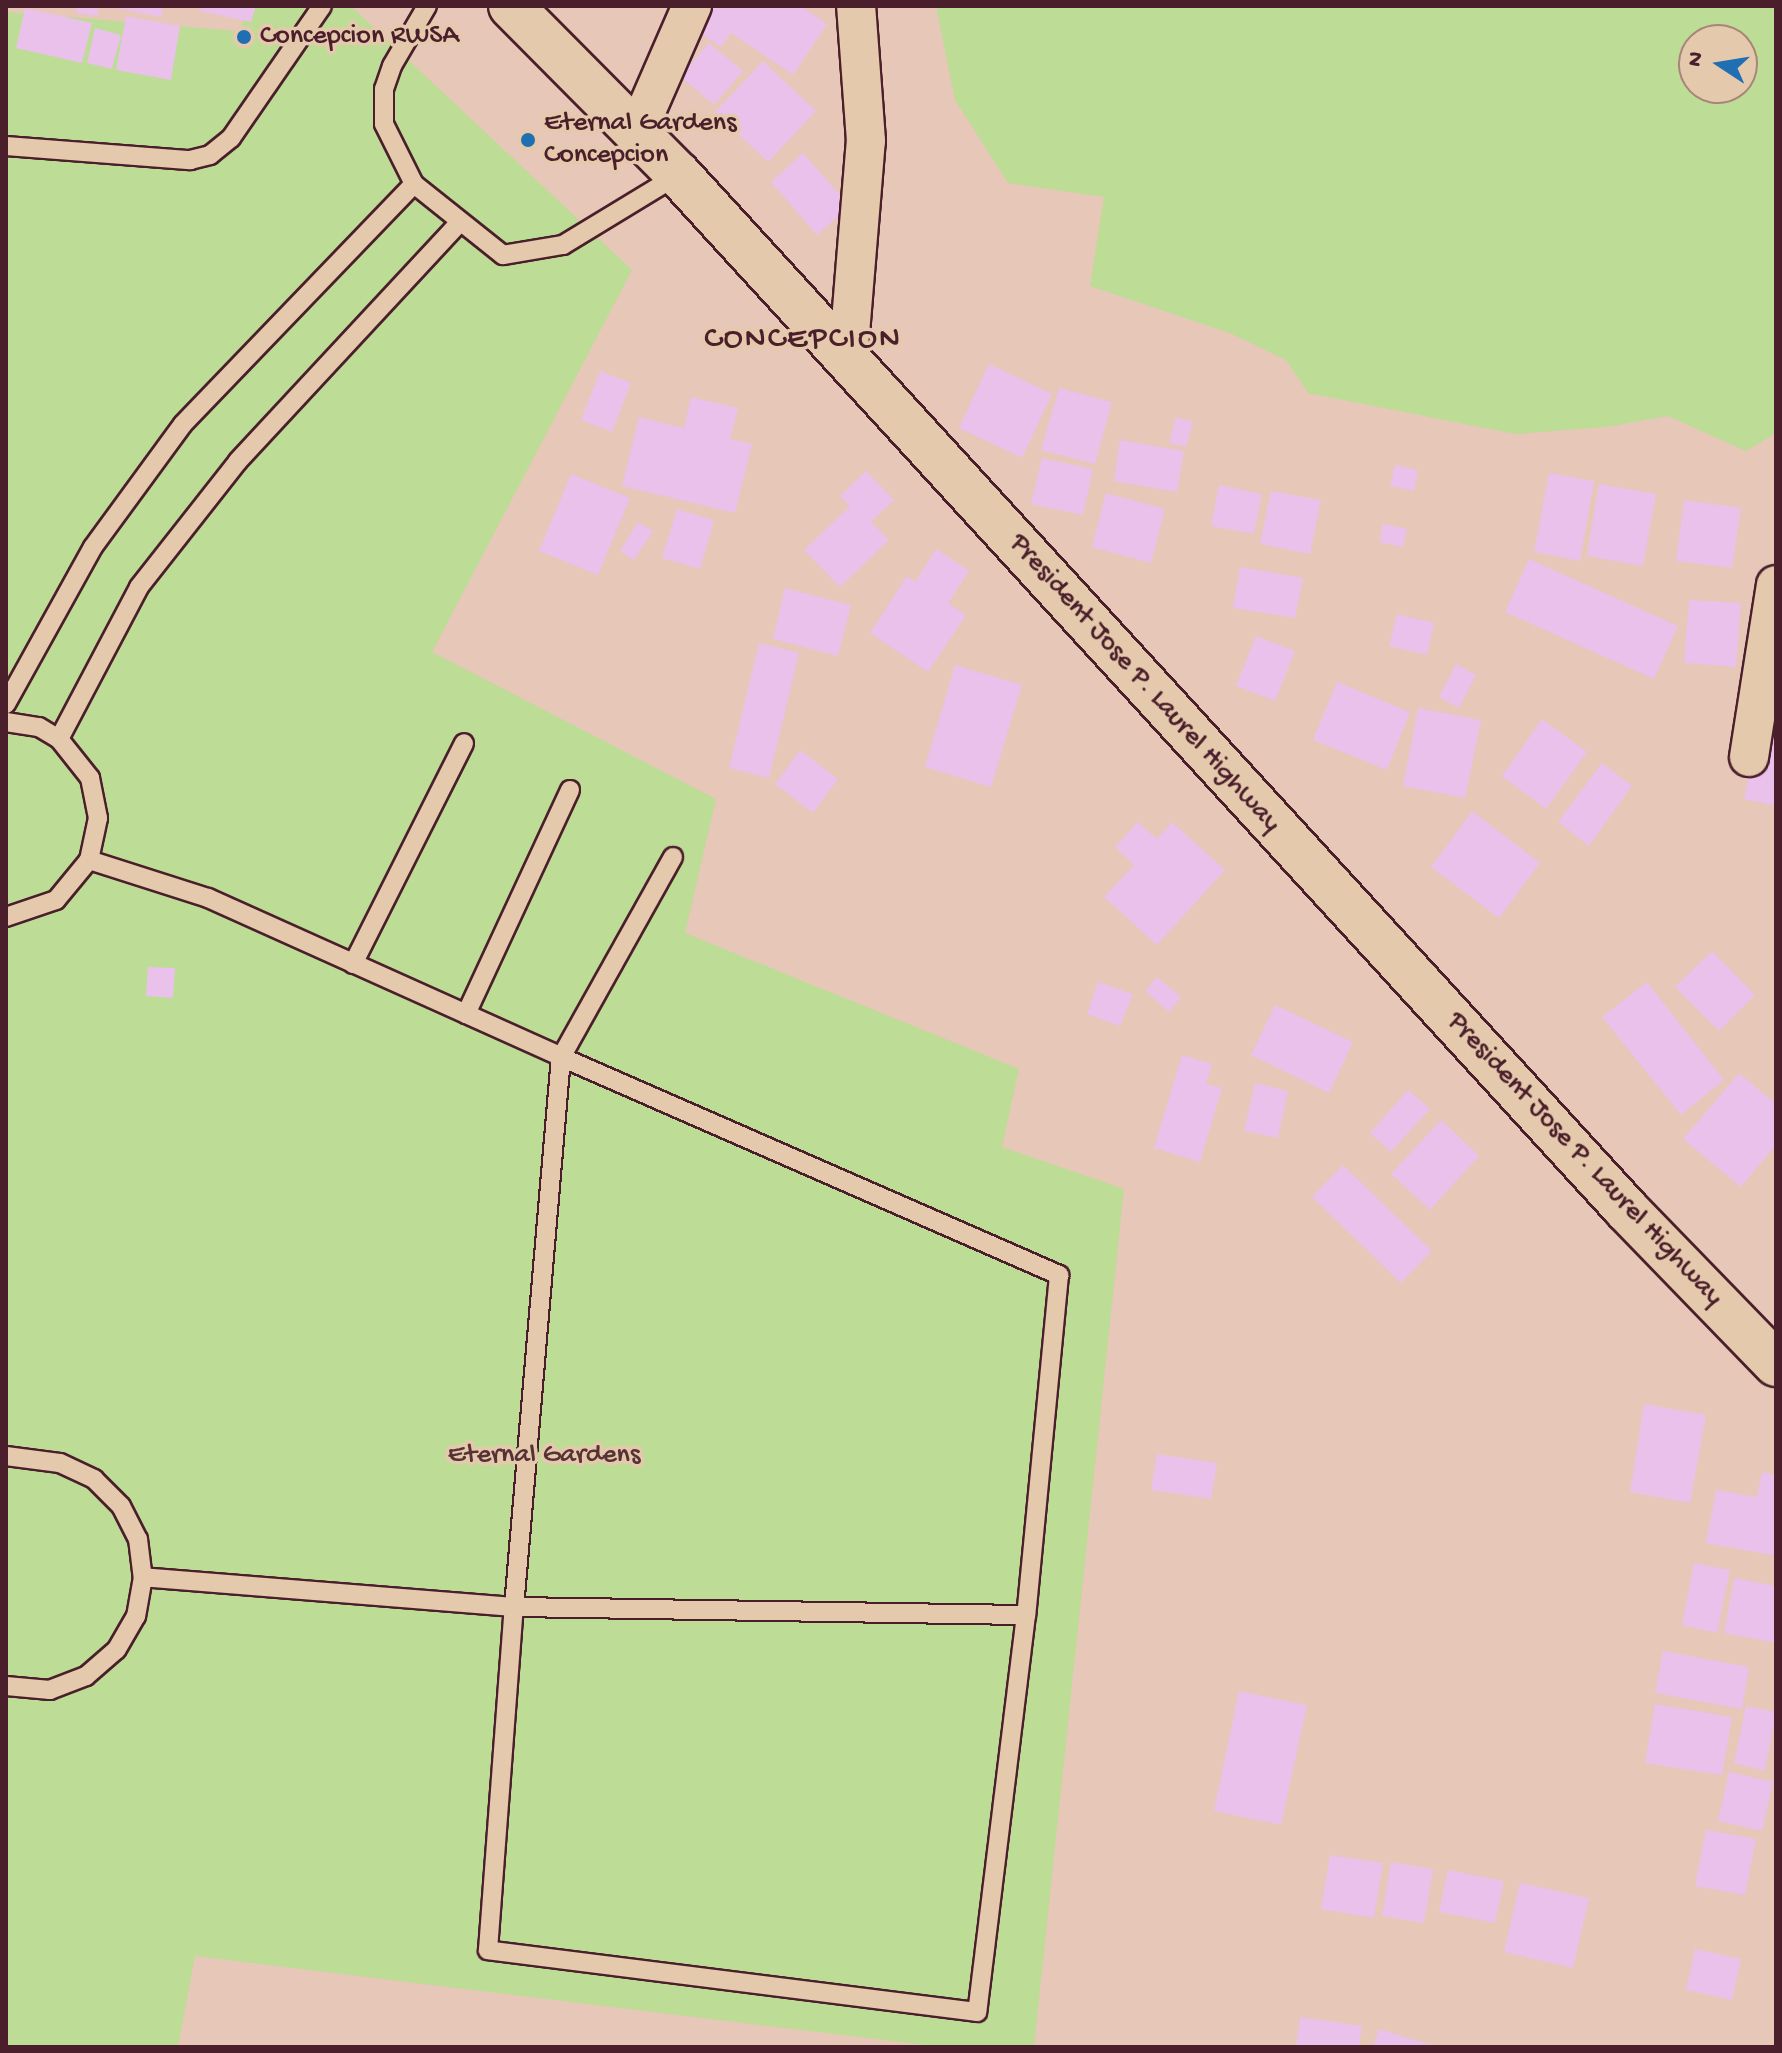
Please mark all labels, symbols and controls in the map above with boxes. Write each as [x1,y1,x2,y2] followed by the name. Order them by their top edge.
[260,20,459,54] place label: Concepcion RWSA
[1678,24,1758,104] north arrow
[235,28,253,46] marker: Concepcion RWSA
[1682,50,1711,69] text: N
[544,107,736,173] place label: Eternal Gardens Concepcion
[519,131,537,149] marker: Eternal Gardens Concepcion
[704,321,902,359] district label: CONCEPCION
[1001,528,1287,840] street label: President Jose P. Laurel Highway
[1439,1006,1729,1314] street label: President Jose P. Laurel Highway
[448,1439,640,1473] park label: Eternal Gardens

